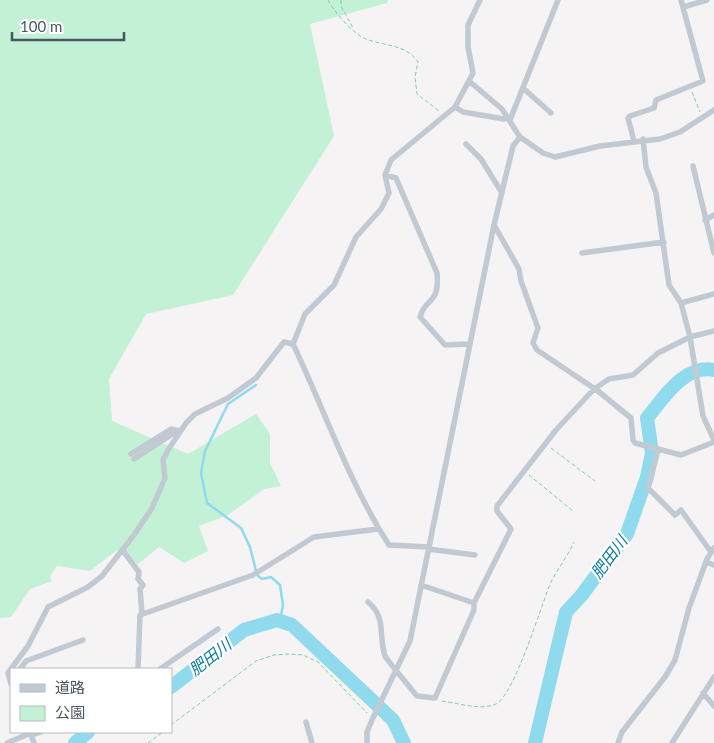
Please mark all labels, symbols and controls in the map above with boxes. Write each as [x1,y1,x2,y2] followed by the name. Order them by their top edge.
[12,10,125,42] scale bar
[20,17,62,35] text: 100 m
[587,530,632,582] water label: 肥田川
[185,633,236,679] water label: 肥田川
[10,668,172,733] legend
[55,678,85,696] text: 道路
[55,703,85,721] text: 公園

